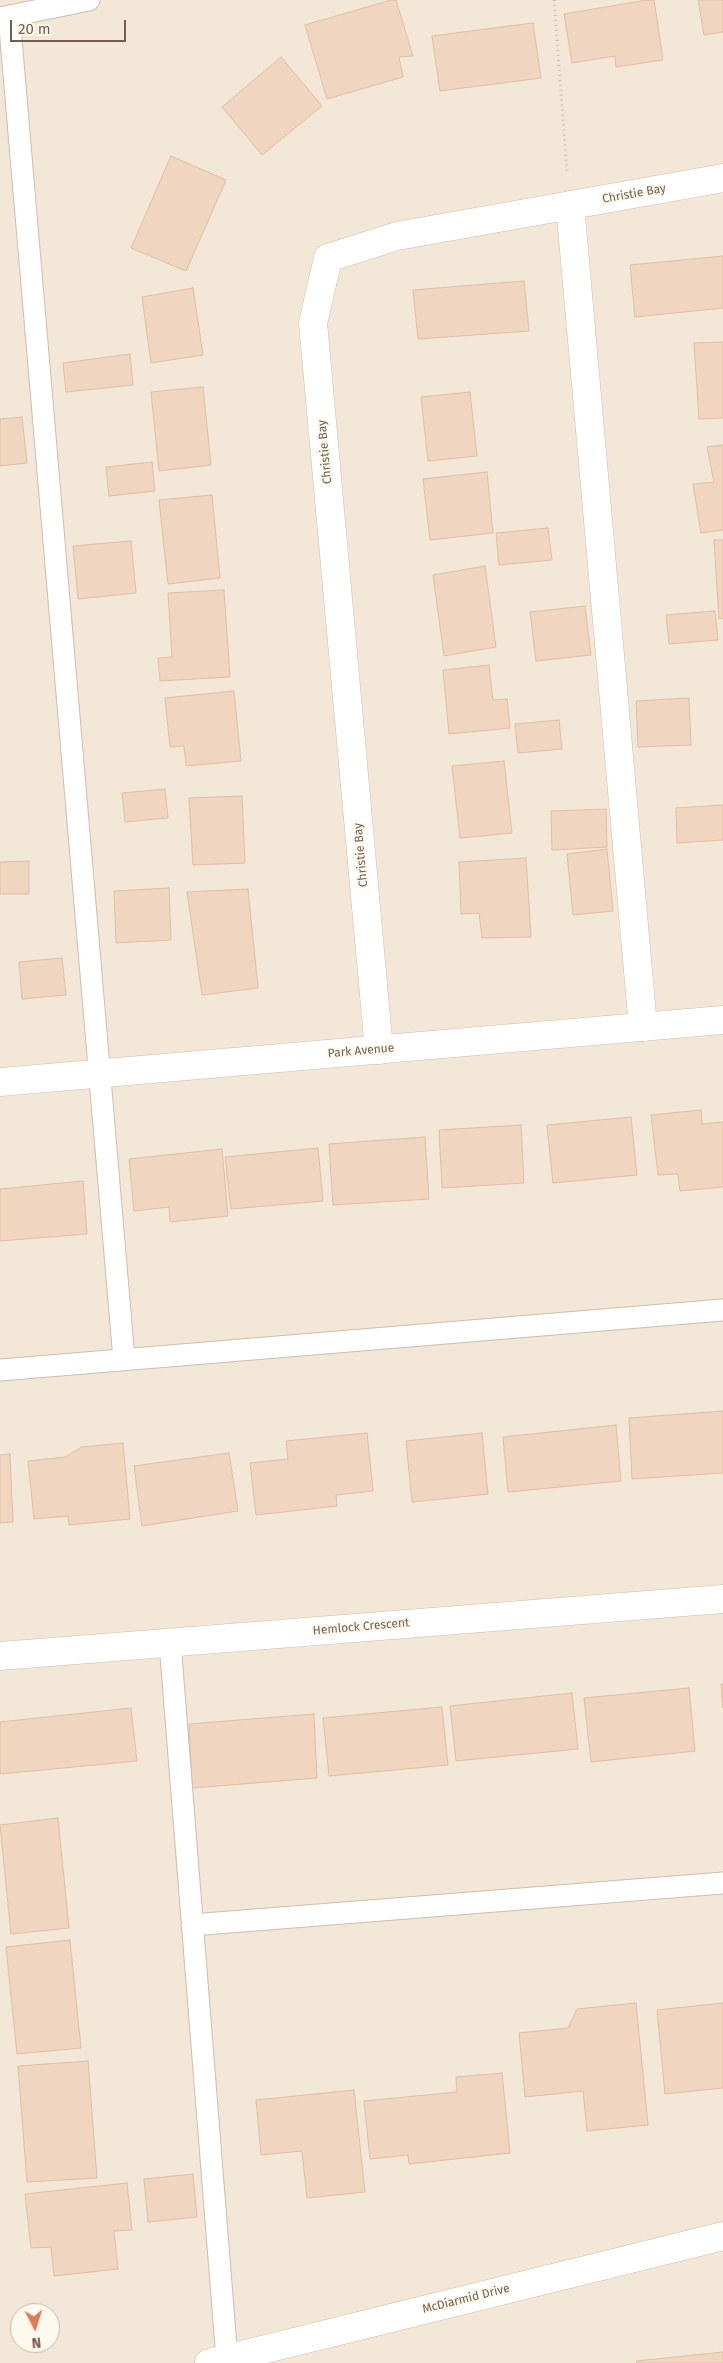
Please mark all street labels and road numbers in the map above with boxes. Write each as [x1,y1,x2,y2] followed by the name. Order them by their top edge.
[601,181,667,207] street label: Christie Bay
[315,419,335,485] street label: Christie Bay
[351,822,371,888] street label: Christie Bay
[327,1041,395,1061] street label: Park Avenue
[312,1616,410,1638] street label: Hemlock Crescent
[421,2281,511,2317] street label: McDiarmid Drive

